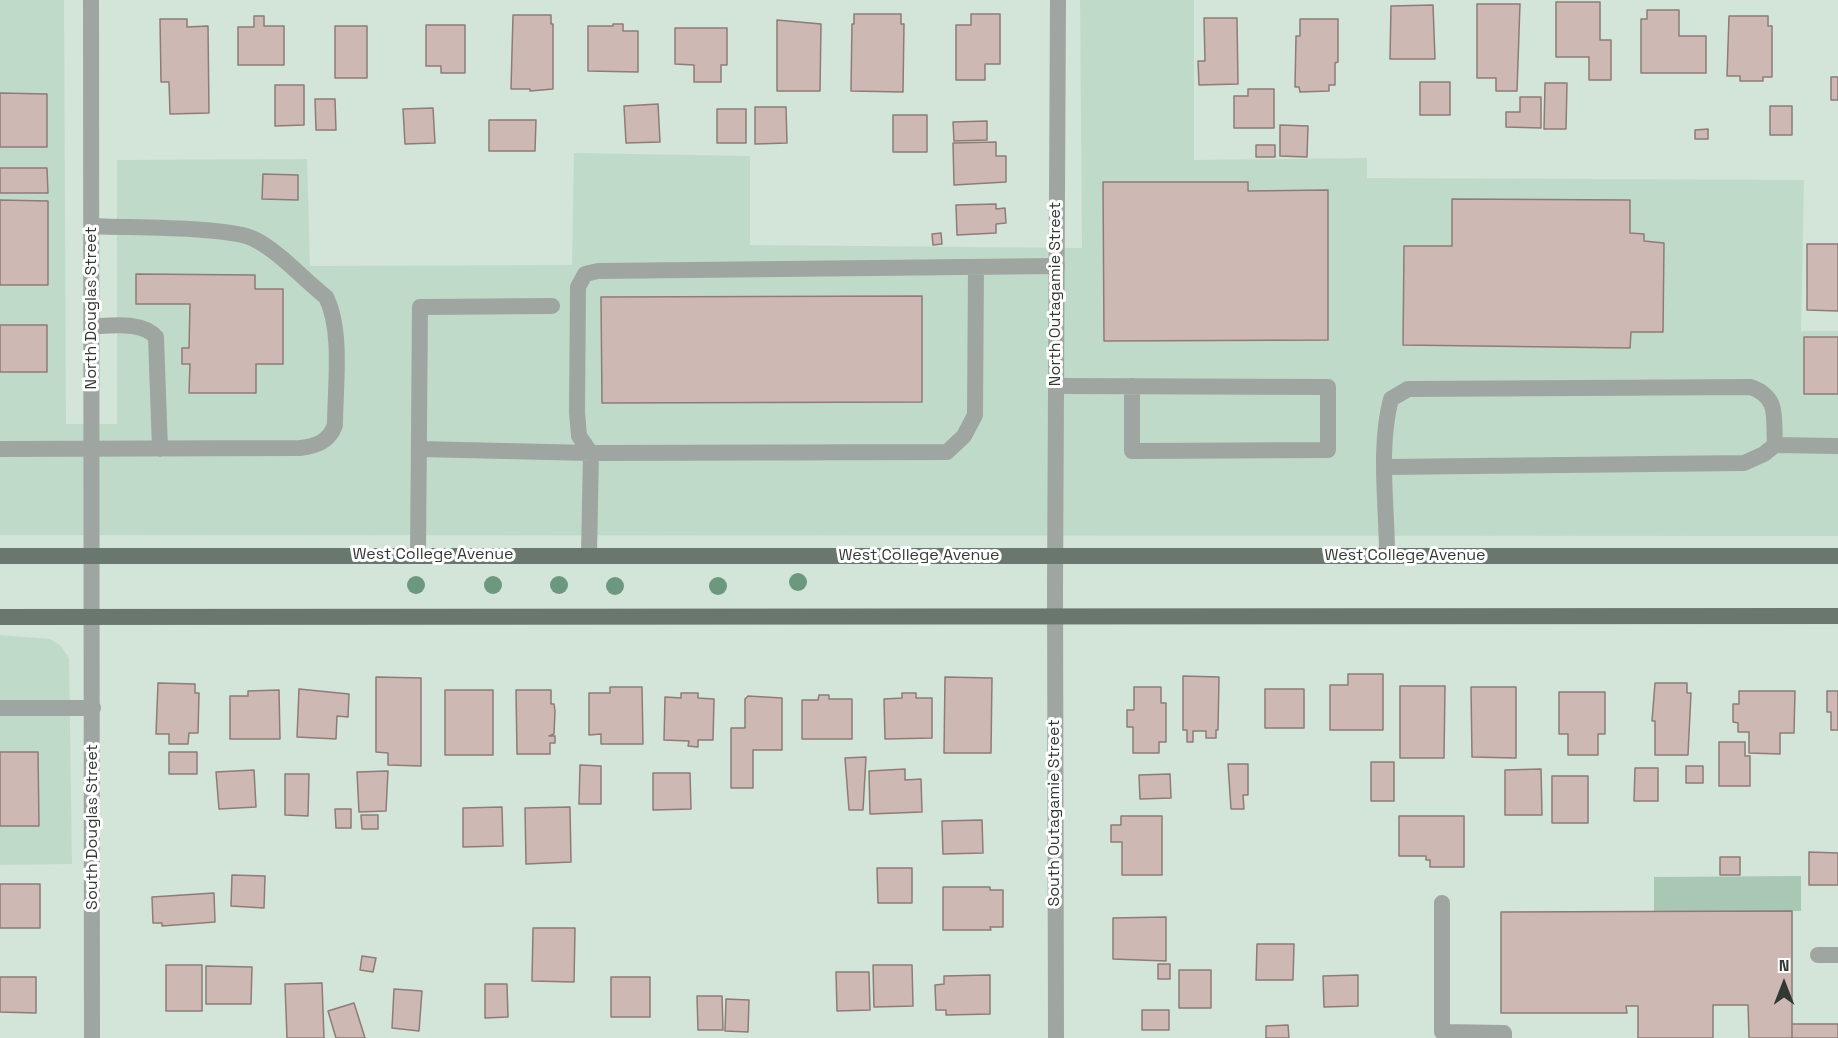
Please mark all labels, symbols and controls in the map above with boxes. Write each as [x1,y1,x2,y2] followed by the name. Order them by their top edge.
[1046,202,1066,386] street label: North Outagamie Street
[82,227,102,389] street label: North Douglas Street
[353,545,513,565] street label: West College Avenue
[839,546,999,566] street label: West College Avenue
[1325,546,1485,566] street label: West College Avenue
[1045,719,1065,907] street label: South Outagamie Street
[83,744,103,910] street label: South Douglas Street
[1754,954,1814,1014] north arrow
[1779,955,1789,976] text: N

